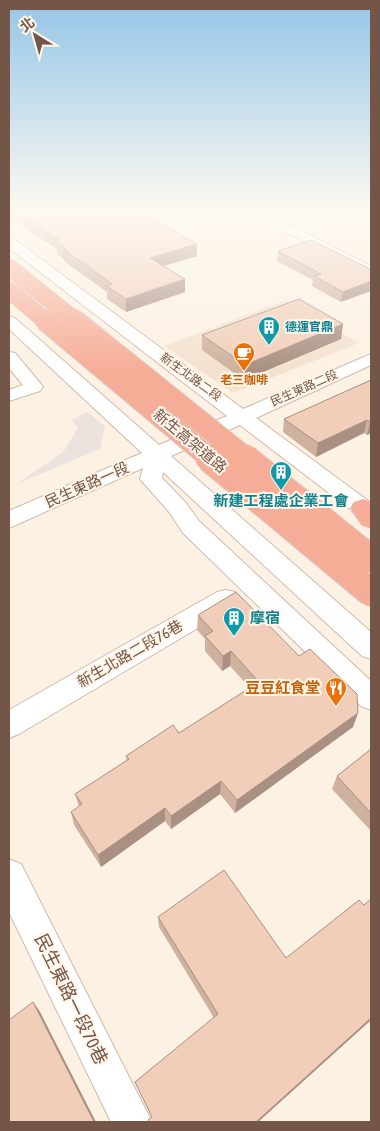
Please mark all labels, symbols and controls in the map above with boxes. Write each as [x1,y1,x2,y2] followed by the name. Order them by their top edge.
[10,10,60,60] north arrow
[17,14,38,35] text: 北
[257,315,281,346] building icon: 德運官鼎
[285,320,333,334] place label: 德運官鼎
[232,341,256,372] cafe icon: 老三咖啡
[158,350,224,404] street label: 新生北路二段
[268,367,340,409] street label: 民生東路二段
[220,373,268,387] place label: 老三咖啡
[150,405,230,476] street label: 新生高架道路
[42,458,131,511] street label: 民生東路一段
[269,460,293,491] building icon: 新建工程處企業工會
[213,492,349,509] place label: 新建工程處企業工會
[222,606,246,637] building icon: 摩宿
[250,609,280,626] place label: 摩宿
[74,616,186,691] street label: 新生北路二段76巷
[324,676,348,707] restaurant icon: 豆豆紅食堂
[245,679,320,696] place label: 豆豆紅食堂
[31,930,112,1068] street label: 民生東路一段70巷

